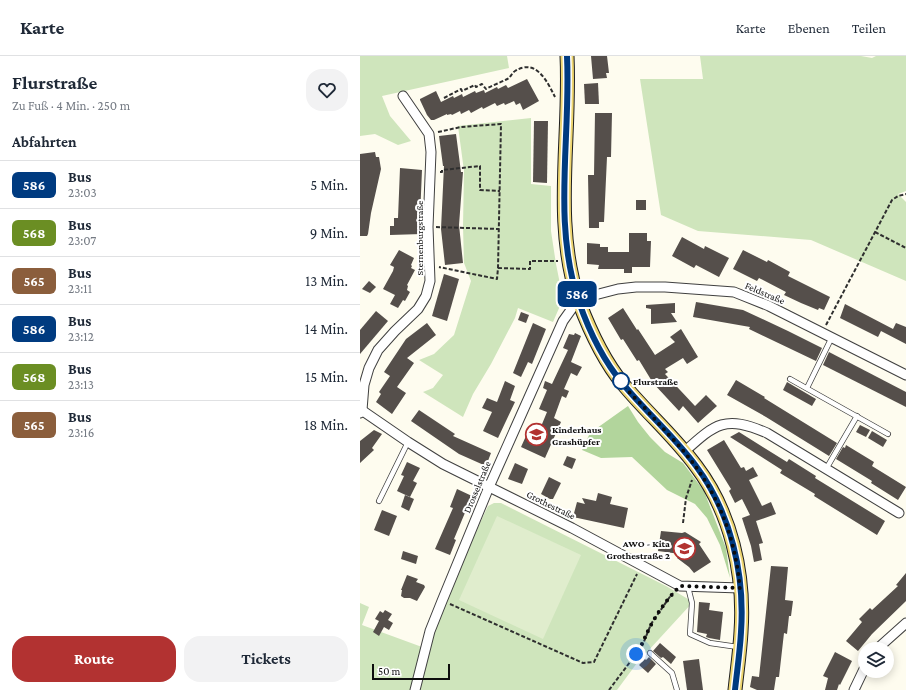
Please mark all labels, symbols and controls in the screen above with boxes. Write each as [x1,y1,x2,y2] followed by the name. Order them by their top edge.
[20,17,64,38] text: Karte
[736,20,766,36] text: Karte
[788,20,830,36] text: Ebenen
[852,20,886,36] text: Teilen
[306,69,348,111] button: heart
[12,72,97,93] text: Flurstraße
[12,98,130,113] text: Zu Fuß · 4 Min. · 250 m
[12,134,77,150] text: Abfahrten
[68,169,91,185] text: Bus
[23,177,45,193] text: 586
[310,177,348,193] text: 5 Min.
[68,185,97,200] text: 23:03
[414,200,425,275] street label: Sternenburgstraße
[68,217,91,233] text: Bus
[23,225,45,241] text: 568
[310,225,348,241] text: 9 Min.
[68,233,96,248] text: 23:07
[68,265,91,281] text: Bus
[23,273,45,289] text: 565
[305,273,348,289] text: 13 Min.
[743,280,787,307] street label: Feldstraße
[68,281,92,296] text: 23:11
[554,281,600,307] line badge: 586
[566,286,588,302] text: 586
[68,313,91,329] text: Bus
[23,321,45,337] text: 586
[305,321,348,337] text: 14 Min.
[68,329,94,344] text: 23:12
[68,361,91,377] text: Bus
[23,369,45,385] text: 568
[305,369,348,385] text: 15 Min.
[612,372,630,390] marker: Flurstraße
[633,376,678,387] place label: Flurstraße
[68,377,94,392] text: 23:13
[68,409,91,425] text: Bus
[23,417,45,433] text: 565
[304,417,348,433] text: 18 Min.
[524,422,550,448] school or university icon: Kinderhaus Grashüpfer
[552,424,601,447] place label: Kinderhaus Grashüpfer
[68,425,94,440] text: 23:16
[461,459,493,514] street label: Drosselstraße
[525,488,578,522] street label: Grothestraße
[672,536,698,562] school or university icon: AWO - Kita Grothestraße 2
[606,538,670,561] place label: AWO - Kita Grothestraße 2
[12,636,176,682] button: Route
[184,636,348,682] button: Tickets
[858,642,894,678] map controls
[858,642,894,678] button: layers
[626,644,646,664] your location
[372,662,450,681] scale bar
[378,665,400,677] text: 50 m

